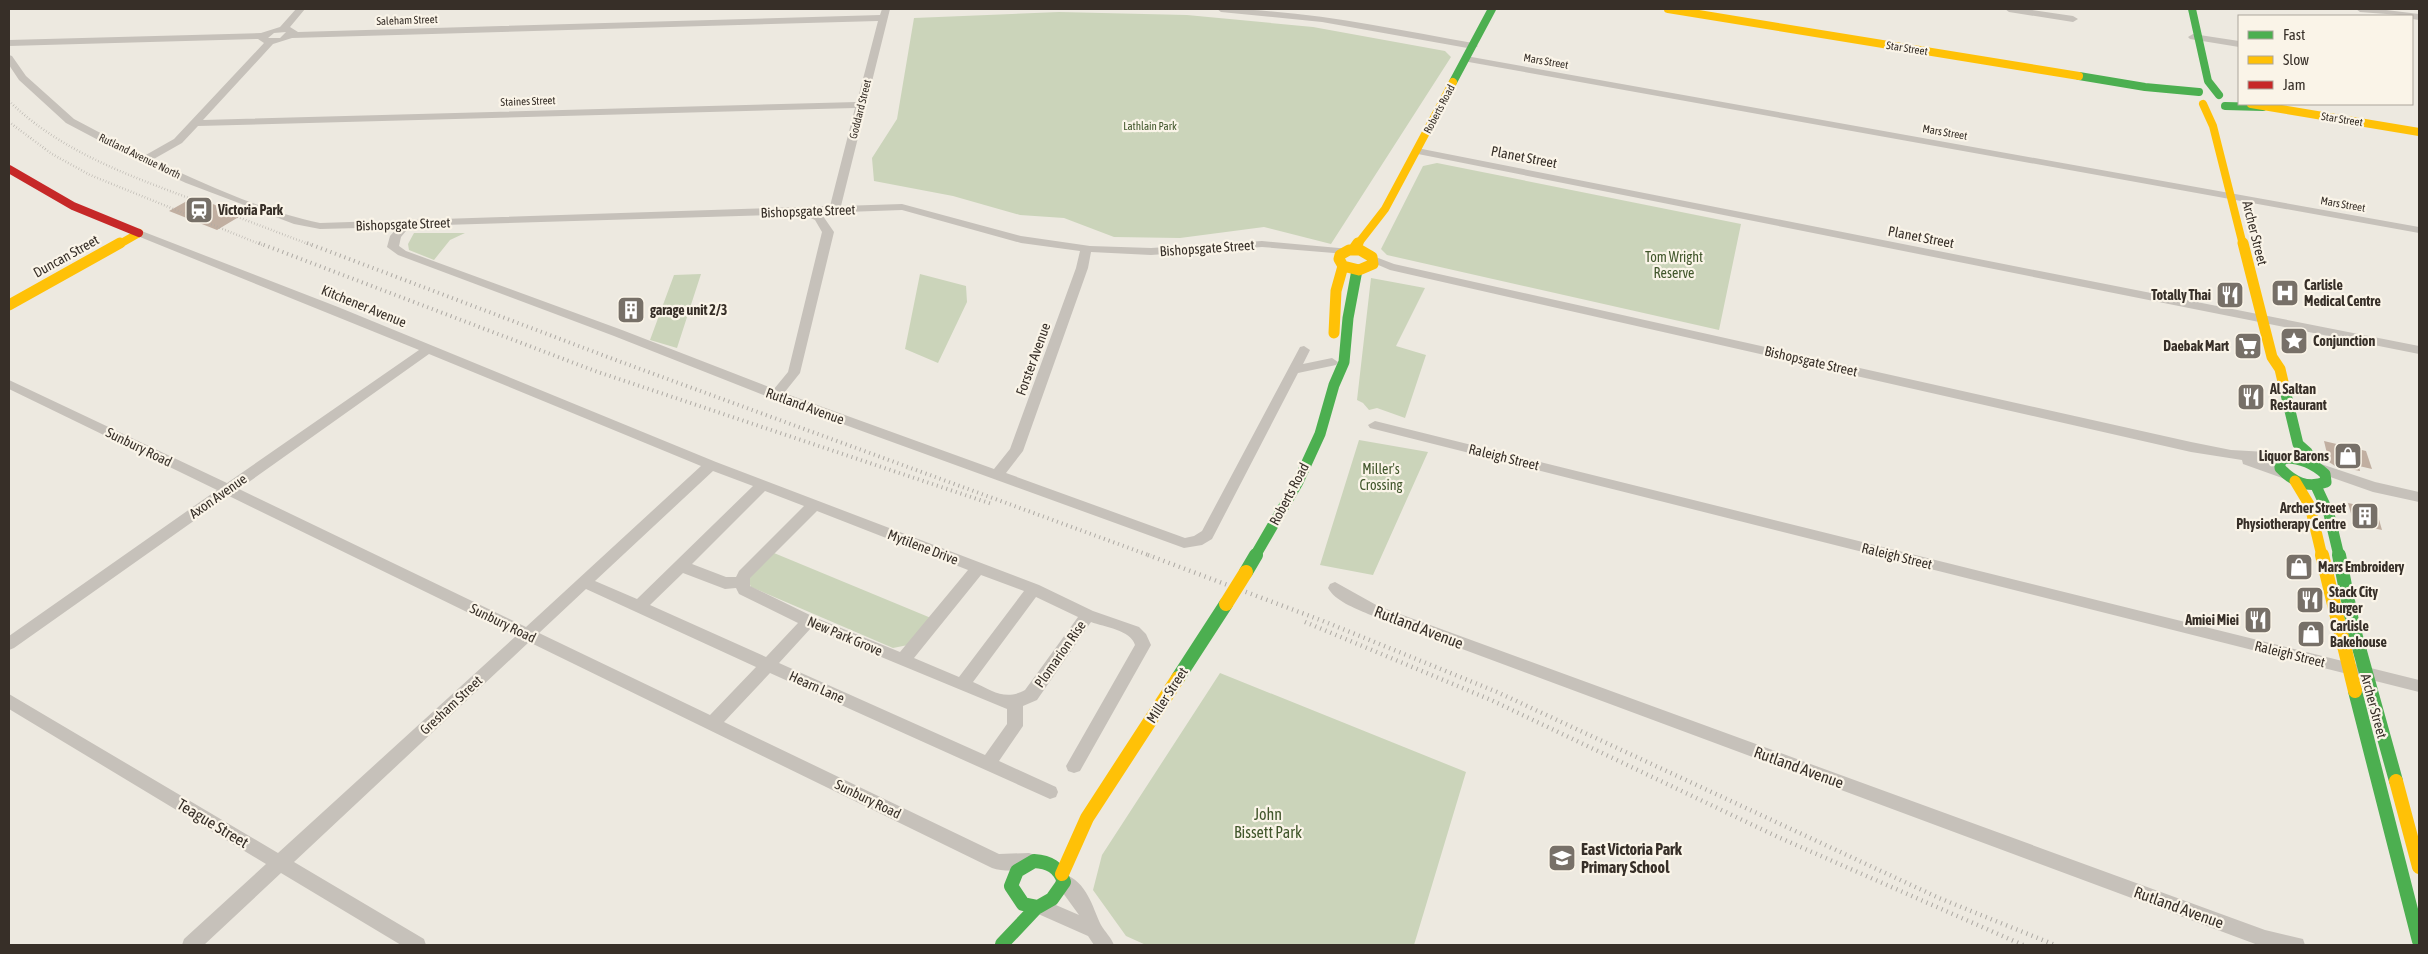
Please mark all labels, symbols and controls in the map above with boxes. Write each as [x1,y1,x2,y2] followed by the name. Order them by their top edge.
[376,13,438,27] street label: Saleham Street
[2238,15,2413,105] legend
[2283,26,2305,43] text: Fast
[1885,39,1929,57] street label: Star Street
[1523,51,1569,71] street label: Mars Street
[2283,51,2309,68] text: Slow
[2283,76,2306,93] text: Jam
[847,78,873,140] street label: Goddard Street
[1421,83,1457,135] street label: Roberts Road
[500,94,556,108] street label: Staines Street
[2320,110,2364,128] street label: Star Street
[1123,120,1177,132] park label: Lathlain Park
[1922,122,1968,142] street label: Mars Street
[97,131,183,181] street label: Rutland Avenue North
[1490,143,1558,171] street label: Planet Street
[2320,194,2366,214] street label: Mars Street
[184,195,214,225] station icon: Victoria Park
[2239,199,2271,267] street label: Archer Street
[760,201,856,221] street label: Bishopsgate Street
[217,202,284,218] place label: Victoria Park
[355,214,451,234] street label: Bishopsgate Street
[1887,223,1955,251] street label: Planet Street
[30,231,102,281] street label: Duncan Street
[1159,237,1255,259] street label: Bishopsgate Street
[1645,249,1703,281] park label: Tom Wright Reserve
[2304,277,2381,309] place label: Carlisle Medical Centre
[2270,278,2300,308] hospital icon: Carlisle Medical Centre
[2215,280,2245,310] restaurant icon: Totally Thai
[319,282,409,330] street label: Kitchener Avenue
[2151,287,2211,303] place label: Totally Thai
[616,295,646,325] building icon: garage unit 2/3
[650,302,727,318] place label: garage unit 2/3
[1012,321,1054,397] street label: Forster Avenue
[2279,326,2309,356] place icon: Conjunction
[2233,331,2263,361] supermarket icon: Daebak Mart
[2313,333,2375,349] place label: Conjunction
[2163,338,2229,354] place label: Daebak Mart
[1763,343,1859,379] street label: Bishopsgate Street
[2269,381,2327,413] place label: Al Saltan Restaurant
[2236,382,2266,412] restaurant icon: Al Saltan Restaurant
[764,384,846,428] street label: Rutland Avenue
[103,424,175,470] street label: Sunbury Road
[1467,441,1541,473] street label: Raleigh Street
[2333,441,2363,471] shop icon: Liquor Barons
[2259,448,2329,464] place label: Liquor Barons
[1266,460,1312,528] street label: Roberts Road
[1360,461,1402,493] park label: Miller's Crossing
[186,470,250,522] street label: Axon Avenue
[2236,500,2346,532] place label: Archer Street Physiotherapy Centre
[2350,501,2380,531] building icon: Archer Street Physiotherapy Centre
[885,526,961,568] street label: Mytilene Drive
[1860,540,1934,572] street label: Raleigh Street
[2284,552,2314,582] shop icon: Mars Embroidery
[2318,559,2405,575] place label: Mars Embroidery
[2329,584,2378,616] place label: Stack City Burger
[2295,585,2325,615] restaurant icon: Stack City Burger
[467,600,539,646] street label: Sunbury Road
[1372,602,1466,652] street label: Rutland Avenue
[2243,605,2273,635] restaurant icon: Amiei Miei
[2184,612,2239,628] place label: Amiei Miei
[805,613,885,659] street label: New Park Grove
[1031,618,1089,690] street label: Plomarion Rise
[2330,618,2387,650] place label: Carlisle Bakehouse
[2296,619,2326,649] shop icon: Carlisle Bakehouse
[2253,638,2327,670] street label: Raleigh Street
[1143,664,1191,726] street label: Miller Street
[787,668,847,706] street label: Hearn Lane
[417,672,485,738] street label: Gresham Street
[2358,672,2390,740] street label: Archer Street
[1752,742,1846,792] street label: Rutland Avenue
[832,776,904,822] street label: Sunbury Road
[174,795,252,852] street label: Teague Street
[1234,805,1302,841] park label: John Bissett Park
[1581,840,1683,876] place label: East Victoria Park Primary School
[1547,843,1577,873] school or university icon: East Victoria Park Primary School
[2132,882,2226,932] street label: Rutland Avenue

